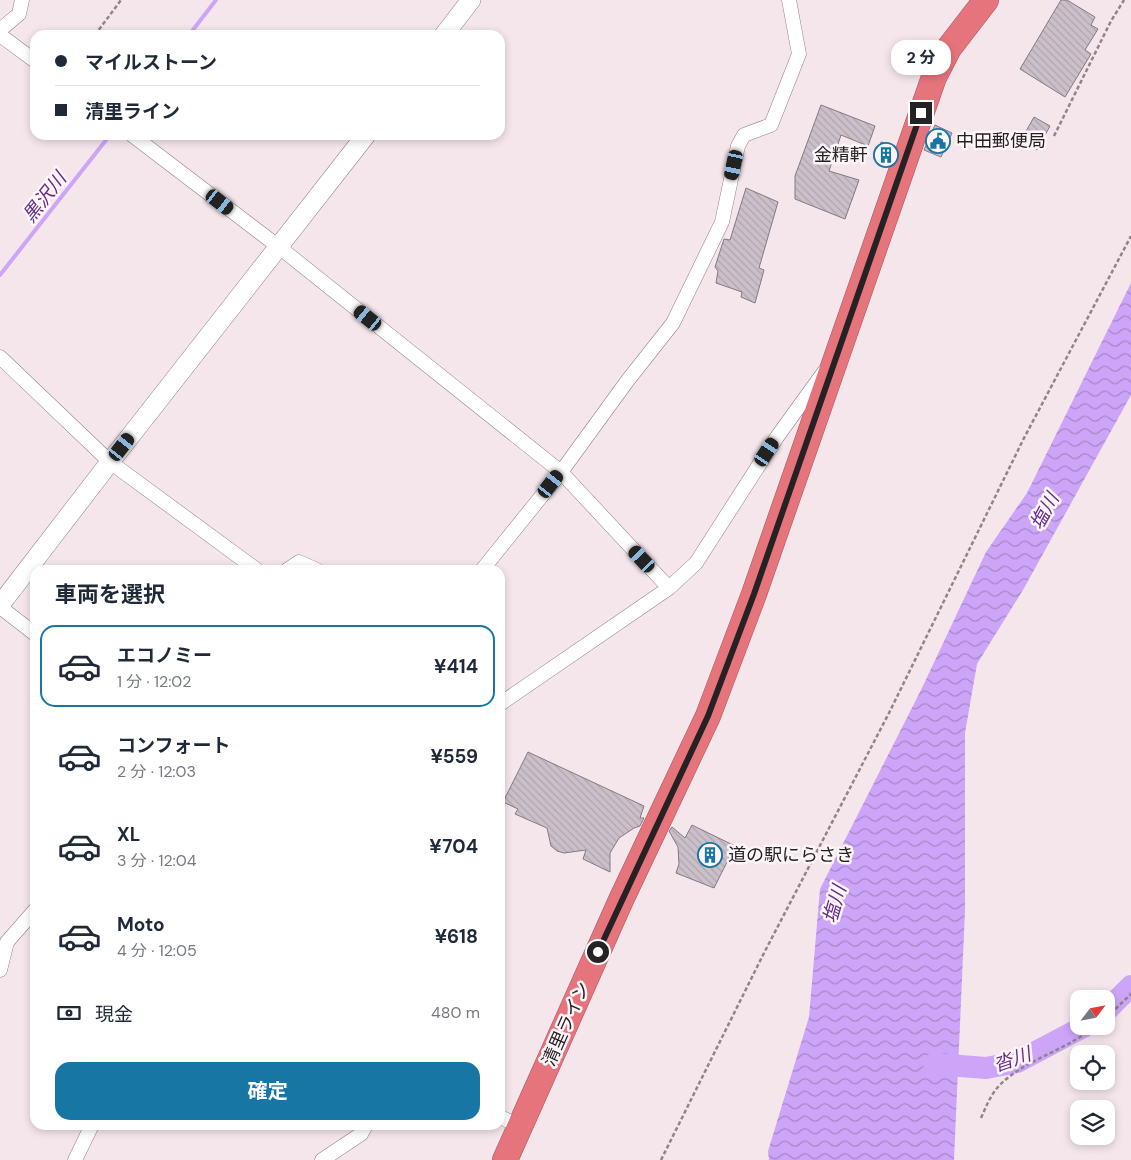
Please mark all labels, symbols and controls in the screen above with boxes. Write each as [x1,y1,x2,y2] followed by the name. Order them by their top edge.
[891,41,951,76] callout: 2 分
[907,47,936,68] text: 2 分
[85,50,217,75] text: マイルストーン
[85,99,180,124] text: 清里ライン
[910,102,932,124] route end
[925,128,951,154] public building icon: 中田郵便局
[956,129,1046,153] place label: 中田郵便局
[873,142,899,168] building icon: 金精軒
[814,143,868,167] place label: 金精軒
[723,149,744,181] car
[17,166,73,227] water label: 黒沢川
[203,187,236,217] car
[351,303,384,333] car
[106,431,137,463] car
[752,435,781,469] car
[535,468,566,500] car
[1024,487,1066,534] water label: 塩川
[626,543,657,575] car
[55,580,165,609] text: 車両を選択
[117,643,212,668] text: エコノミー
[57,644,102,689] icon: car
[434,654,478,679] text: ¥414
[117,671,191,692] text: 1 分 · 12:02
[117,733,230,758] text: コンフォート
[57,734,102,779] icon: car
[430,744,478,769] text: ¥559
[117,761,196,782] text: 2 分 · 12:03
[117,822,140,847] text: XL
[57,824,102,869] icon: car
[429,834,478,859] text: ¥704
[697,842,723,868] building icon: 道の駅にらさき
[728,843,854,867] place label: 道の駅にらさき
[117,850,197,871] text: 3 分 · 12:04
[817,881,852,926] water label: 塩川
[117,912,165,937] text: Moto
[57,914,102,959] icon: car
[435,924,478,949] text: ¥618
[117,940,197,961] text: 4 分 · 12:05
[587,941,609,963] route start
[537,978,595,1070] street label: 清里ライン
[1070,990,1115,1035] north arrow
[1070,990,1115,1145] map controls
[55,999,83,1027] icon: cash
[95,1002,133,1027] text: 現金
[431,1002,480,1023] text: 480 m
[990,1041,1036,1077] water label: 沓川
[1070,1045,1115,1090] button: locate
[55,1062,480,1120] button: 確定
[1070,1100,1115,1145] button: layers

